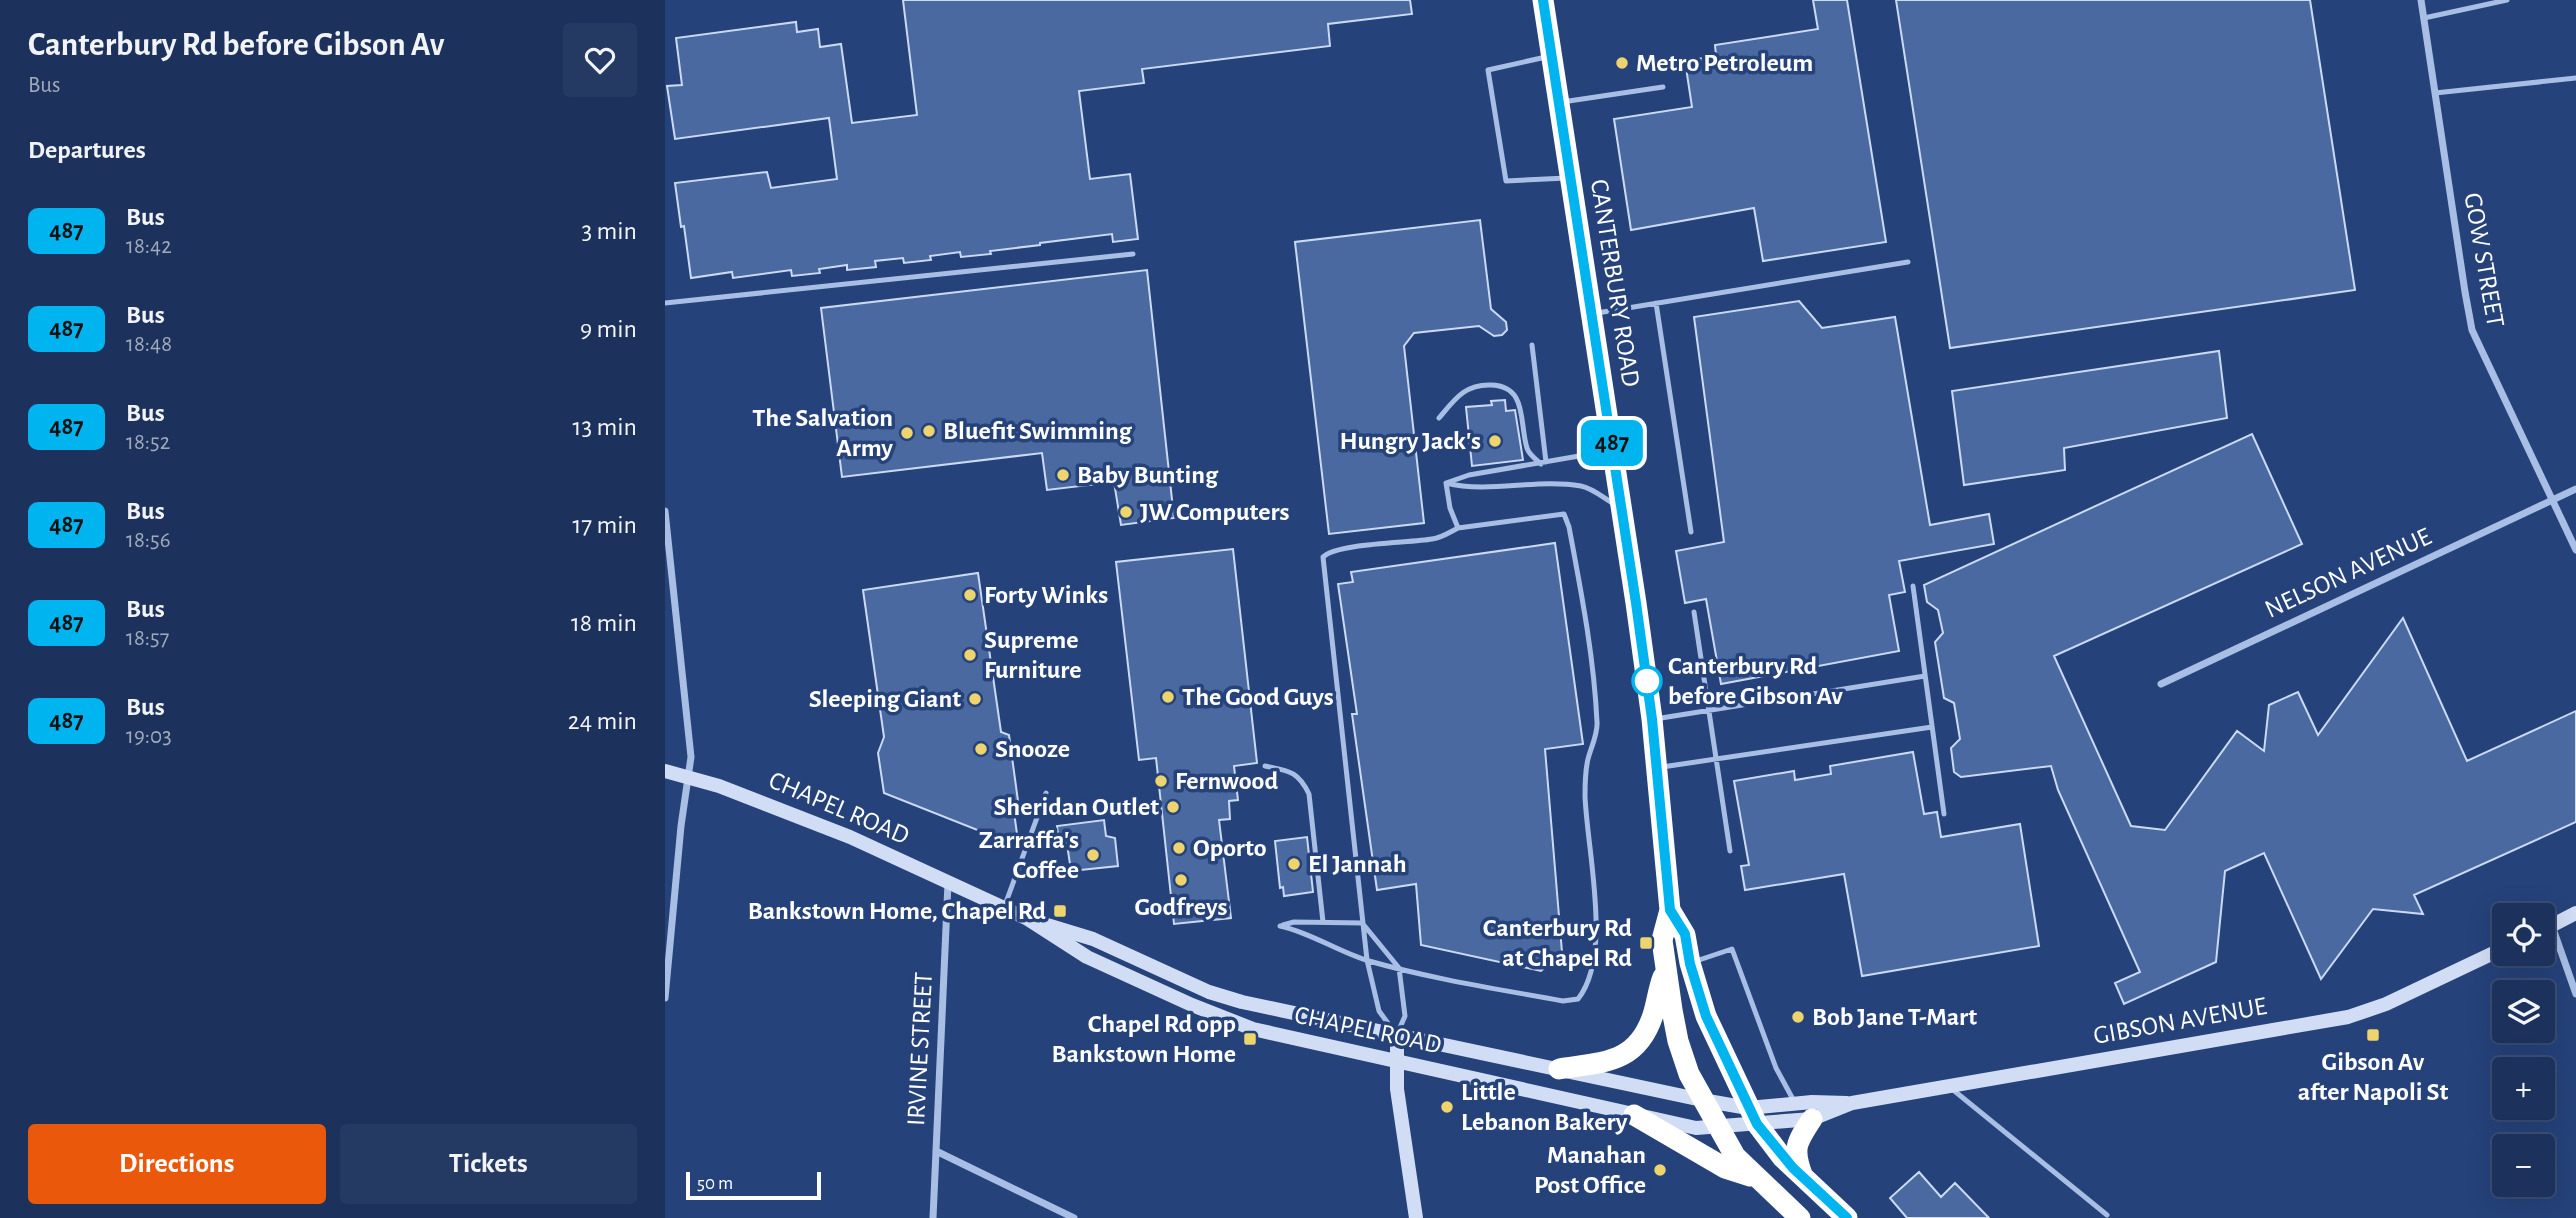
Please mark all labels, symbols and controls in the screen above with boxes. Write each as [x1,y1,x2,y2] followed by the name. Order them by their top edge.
[563,23,637,97] button: heart
[28,29,444,62] text: Canterbury Rd before Gibson Av
[1636,50,1813,76] place label: Metro Petroleum
[1614,55,1630,71] marker: Metro Petroleum
[28,74,61,97] text: Bus
[28,137,146,163] text: Departures
[1586,177,1644,389] street label: CANTERBURY ROAD
[2459,191,2509,329] street label: GOW STREET
[126,204,165,230] text: Bus
[581,218,637,244] text: 3 min
[49,219,84,243] text: 487
[126,235,172,258] text: 18:42
[126,302,165,328] text: Bus
[580,316,637,342] text: 9 min
[49,317,84,341] text: 487
[126,333,172,356] text: 18:48
[126,400,165,426] text: Bus
[752,405,893,461] place label: The Salvation Army
[573,414,637,440] text: 13 min
[49,415,84,439] text: 487
[943,418,1133,444] place label: Bluefit Swimming
[1572,420,1652,466] line badge: 487
[921,423,937,439] marker: Bluefit Swimming
[899,425,915,441] marker: The Salvation Army
[1340,428,1481,454] place label: Hungry Jack's
[126,431,170,454] text: 18:52
[1595,431,1629,455] text: 487
[1487,433,1503,449] marker: Hungry Jack's
[1077,462,1219,488] place label: Baby Bunting
[1055,467,1071,483] marker: Baby Bunting
[126,498,165,524] text: Bus
[1140,499,1290,525] place label: JW Computers
[1118,504,1134,520] marker: JW Computers
[572,512,637,538] text: 17 min
[49,513,84,537] text: 487
[2261,523,2435,623] street label: NELSON AVENUE
[126,529,171,552] text: 18:56
[984,582,1108,608] place label: Forty Winks
[962,587,978,603] marker: Forty Winks
[126,596,165,622] text: Bus
[571,610,637,636] text: 18 min
[49,611,84,635] text: 487
[126,627,169,650] text: 18:57
[984,627,1081,683] place label: Supreme Furniture
[962,647,978,663] marker: Supreme Furniture
[1668,653,1843,709] place label: Canterbury Rd before Gibson Av
[1632,666,1662,696] marker: Canterbury Rd before Gibson Av
[1182,684,1334,710] place label: The Good Guys
[809,686,961,712] place label: Sleeping Giant
[1160,689,1176,705] marker: The Good Guys
[967,691,983,707] marker: Sleeping Giant
[126,694,165,720] text: Bus
[568,708,637,734] text: 24 min
[49,709,84,733] text: 487
[126,725,172,748] text: 19:03
[995,736,1070,762] place label: Snooze
[973,741,989,757] marker: Snooze
[765,767,913,849] street label: CHAPEL ROAD
[1175,768,1278,794] place label: Fernwood
[1153,773,1169,789] marker: Fernwood
[994,794,1159,820] place label: Sheridan Outlet
[1165,799,1181,815] marker: Sheridan Outlet
[979,827,1079,883] place label: Zarraffa's Coffee
[1193,835,1267,861] place label: Oporto
[1171,840,1187,856] marker: Oporto
[1085,847,1101,863] marker: Zarraffa's Coffee
[1308,851,1407,877] place label: El Jannah
[1286,856,1302,872] marker: El Jannah
[1173,872,1189,888] marker: Godfreys
[1134,894,1228,920] place label: Godfreys
[748,898,1046,924] place label: Bankstown Home, Chapel Rd
[1052,903,1068,919] marker: Bankstown Home, Chapel Rd
[2492,903,2555,1197] map controls
[2492,903,2555,966] button: locate
[1483,915,1632,971] place label: Canterbury Rd at Chapel Rd
[1638,935,1654,951] marker: Canterbury Rd at Chapel Rd
[903,971,937,1126] street label: IRVINE STREET
[2492,980,2555,1043] button: layers
[2091,993,2269,1049] street label: GIBSON AVENUE
[1292,1002,1444,1058] street label: CHAPEL ROAD
[1812,1004,1977,1030] place label: Bob Jane T-Mart
[1790,1009,1806,1025] marker: Bob Jane T-Mart
[1052,1011,1236,1067] place label: Chapel Rd opp Bankstown Home
[2365,1027,2381,1043] marker: Gibson Av after Napoli St
[1242,1031,1258,1047] marker: Chapel Rd opp Bankstown Home
[2298,1049,2448,1105] place label: Gibson Av after Napoli St
[2492,1057,2555,1120] button: +
[1461,1079,1628,1135] place label: Little Lebanon Bakery
[1439,1099,1455,1115] marker: Little Lebanon Bakery
[28,1124,326,1204] button: Directions
[340,1124,637,1204] button: Tickets
[2492,1134,2555,1197] button: −
[1534,1142,1646,1198] place label: Manahan Post Office
[1652,1162,1668,1178] marker: Manahan Post Office
[686,1169,821,1201] scale bar
[697,1174,733,1193] text: 50 m

